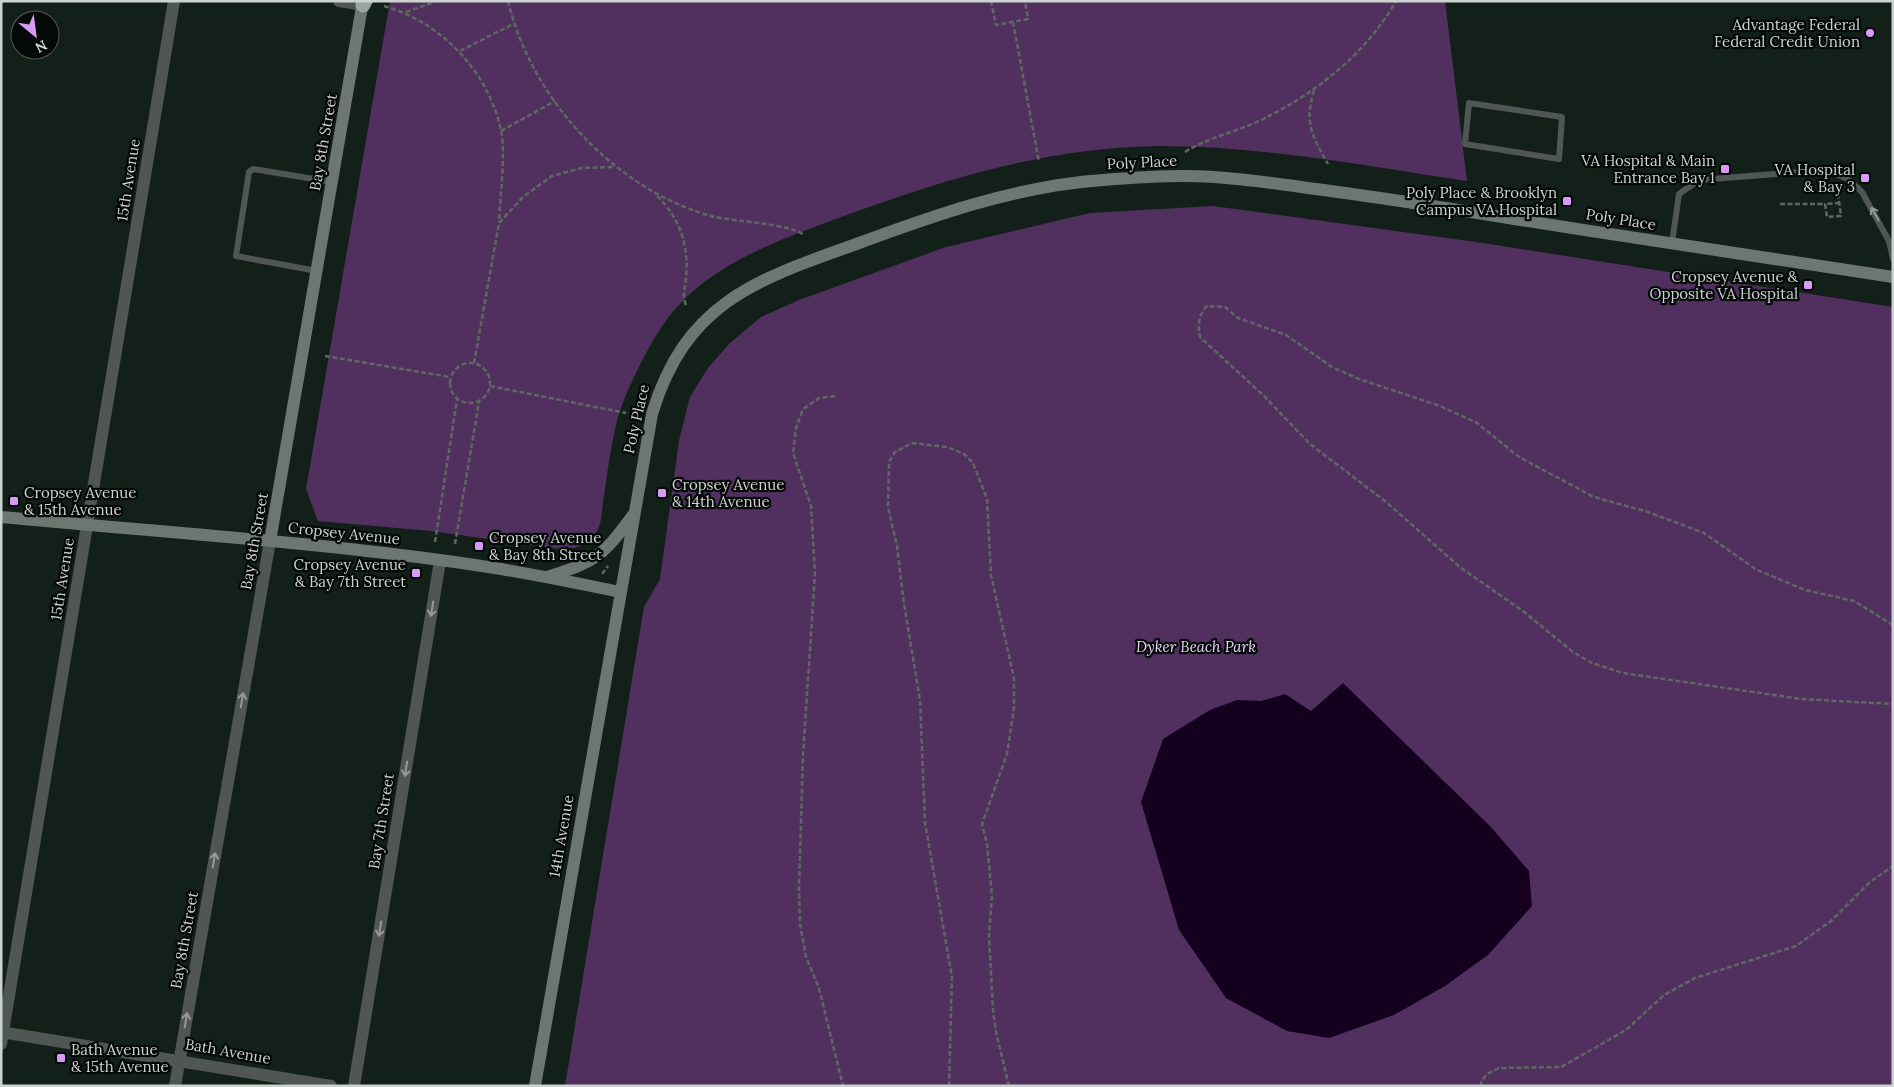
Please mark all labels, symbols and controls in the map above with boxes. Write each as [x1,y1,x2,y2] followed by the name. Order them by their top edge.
[10,10,60,60] north arrow
[1714,15,1860,51] place label: Advantage Federal Federal Credit Union
[1864,27,1876,39] marker: Advantage Federal Federal Credit Union
[32,36,50,57] text: N
[305,92,341,192] street label: Bay 8th Street
[112,137,144,223] street label: 15th Avenue
[1106,151,1178,173] street label: Poly Place
[1580,151,1715,187] place label: VA Hospital & Main Entrance Bay 1
[1773,160,1855,196] place label: VA Hospital & Bay 3
[1719,163,1731,175] marker: VA Hospital & Main Entrance Bay 1
[1859,172,1871,184] marker: VA Hospital & Bay 3
[1406,183,1557,219] place label: Poly Place & Brooklyn Campus VA Hospital
[1561,195,1573,207] marker: Poly Place & Brooklyn Campus VA Hospital
[1585,204,1657,234] street label: Poly Place
[1870,207,1880,222] one-way arrow
[1650,267,1799,303] place label: Cropsey Avenue & Opposite VA Hospital
[1802,279,1814,291] marker: Cropsey Avenue & Opposite VA Hospital
[619,383,653,455] street label: Poly Place
[672,475,784,511] place label: Cropsey Avenue & 14th Avenue
[24,483,136,519] place label: Cropsey Avenue & 15th Avenue
[656,487,668,499] marker: Cropsey Avenue & 14th Avenue
[236,491,272,591] street label: Bay 8th Street
[8,495,20,507] marker: Cropsey Avenue & 15th Avenue
[287,518,401,548] street label: Cropsey Avenue
[489,528,602,564] place label: Cropsey Avenue & Bay 8th Street
[46,536,78,622] street label: 15th Avenue
[473,540,485,552] marker: Cropsey Avenue & Bay 8th Street
[294,555,406,591] place label: Cropsey Avenue & Bay 7th Street
[410,567,422,579] marker: Cropsey Avenue & Bay 7th Street
[427,600,437,616] one-way arrow
[1136,637,1256,656] park label: Dyker Beach Park
[238,693,248,709] one-way arrow
[401,761,411,777] one-way arrow
[364,771,398,870] street label: Bay 7th Street
[544,793,578,879] street label: 14th Avenue
[210,853,220,869] one-way arrow
[166,890,202,990] street label: Bay 8th Street
[374,921,384,937] one-way arrow
[182,1013,192,1029] one-way arrow
[184,1034,272,1068] street label: Bath Avenue
[71,1040,169,1076] place label: Bath Avenue & 15th Avenue
[55,1052,67,1064] marker: Bath Avenue & 15th Avenue

